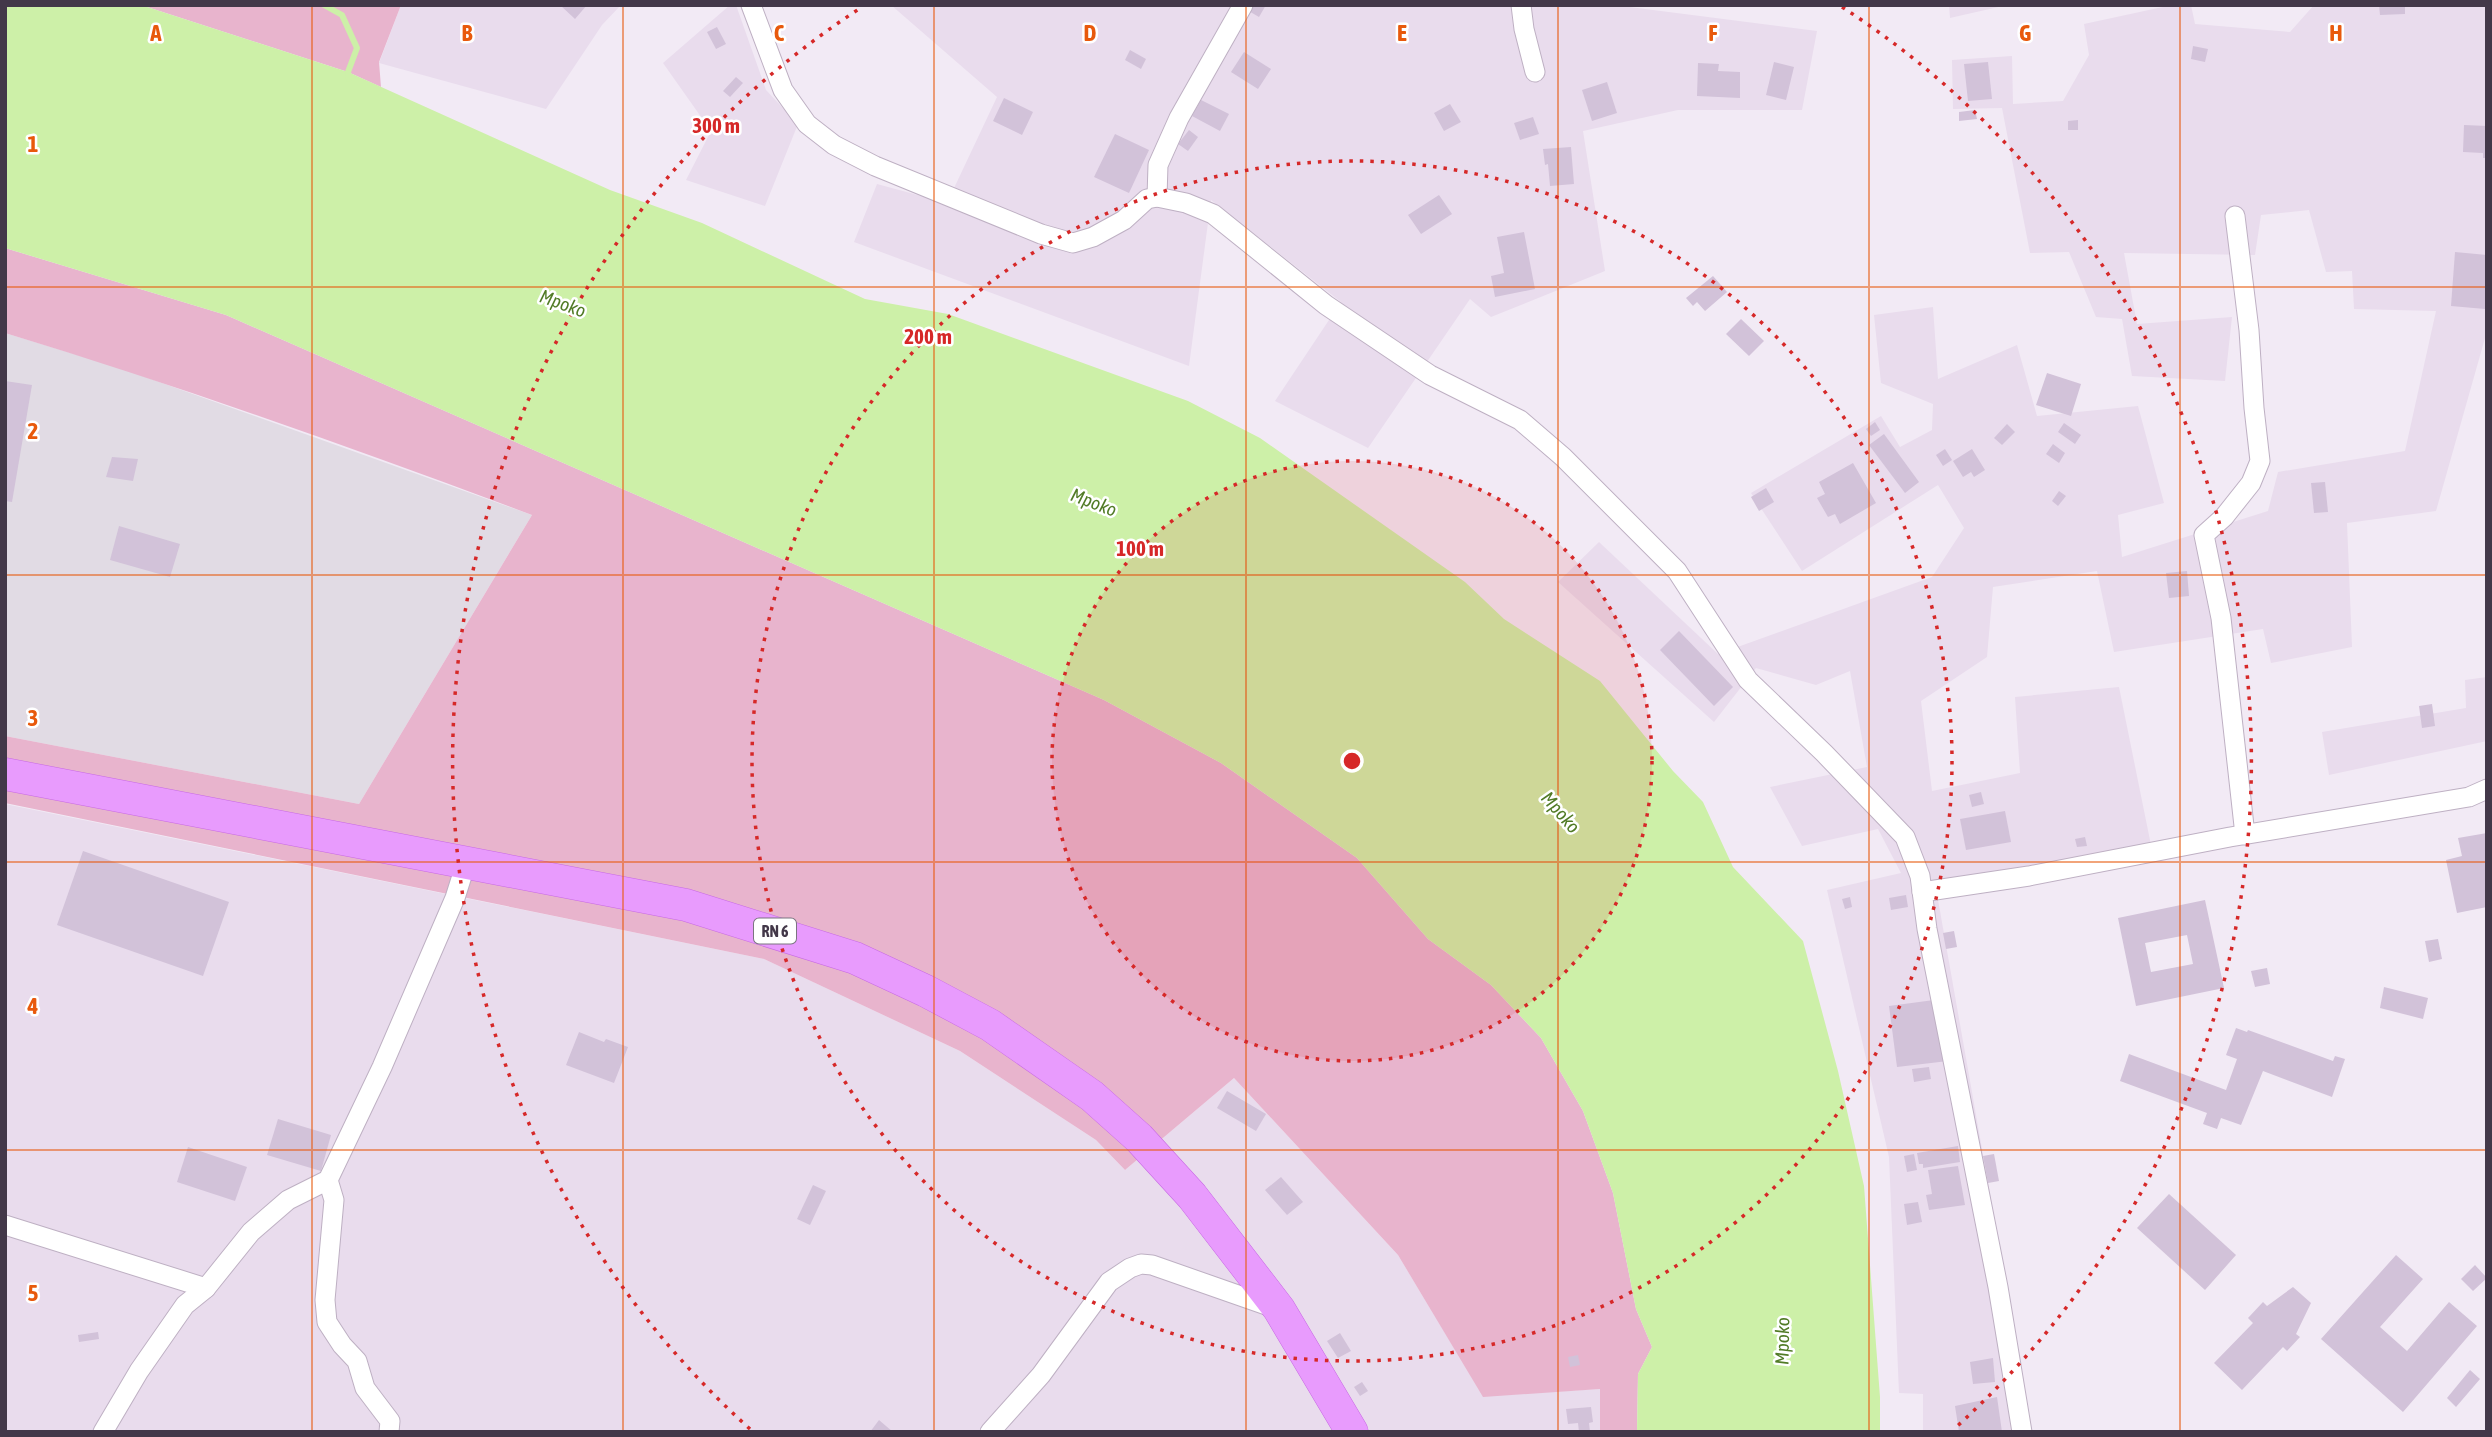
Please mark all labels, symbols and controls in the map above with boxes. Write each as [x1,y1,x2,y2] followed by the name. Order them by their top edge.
[149,20,162,46] text: A
[462,20,473,46] text: B
[774,20,785,46] text: C
[1084,20,1097,46] text: D
[1397,20,1407,46] text: E
[1708,20,1718,46] text: F
[2019,20,2031,46] text: G
[2329,20,2343,46] text: H
[692,113,740,137] text: 300 m
[28,131,39,157] text: 1
[537,285,589,321] water label: Mpoko
[904,324,952,348] text: 200 m
[28,418,38,444] text: 2
[1068,483,1120,521] water label: Mpoko
[1116,536,1164,560] text: 100 m
[28,705,38,731] text: 3
[1340,749,1364,773] centre of rings
[1537,787,1585,837] water label: Mpoko
[754,918,796,944] road number: RN 6
[27,993,39,1019] text: 4
[28,1280,39,1306] text: 5
[1771,1317,1793,1365] water label: Mpoko

